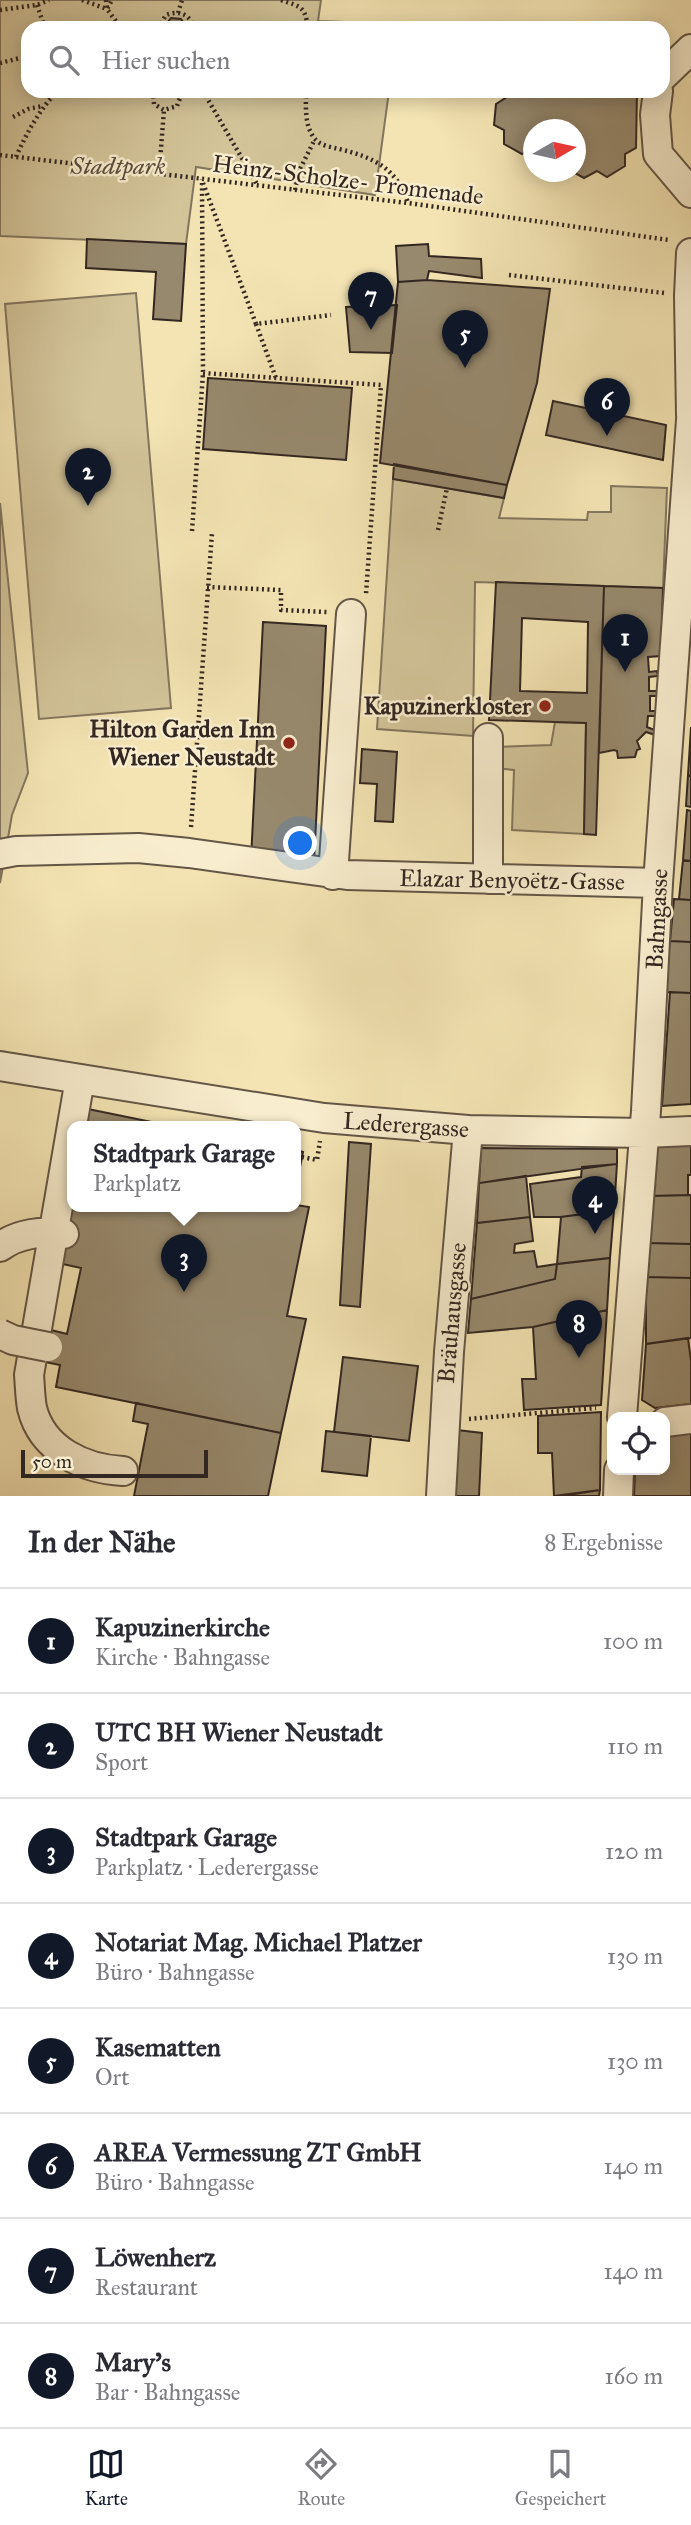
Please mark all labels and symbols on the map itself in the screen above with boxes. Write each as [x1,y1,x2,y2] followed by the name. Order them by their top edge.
[523,119,586,182] north arrow
[211,148,485,212] street label: Heinz-Scholze- Promenade
[70,151,166,181] park label: Stadtpark
[348,272,394,330] pin: 7
[442,310,488,368] pin: 5
[584,378,630,436] pin: 6
[65,448,111,506] pin: 2
[602,614,648,672] pin: 1
[363,691,532,721] place label: Kapuzinerkloster
[537,698,553,714] marker: Kapuzinerkloster
[89,714,276,772] place label: Hilton Garden Inn Wiener Neustadt
[281,735,297,751] marker: Hilton Garden Inn Wiener Neustadt
[283,826,317,860] your location
[399,863,625,897] street label: Elazar Benyoëtz-Gasse
[639,868,675,970] street label: Bahngasse
[342,1106,470,1144] street label: Lederergasse
[572,1176,618,1234] pin: 4
[161,1234,207,1292] pin: 3
[431,1241,473,1385] street label: Bräuhausgasse
[556,1300,602,1358] pin: 8
[21,1447,208,1479] scale bar

